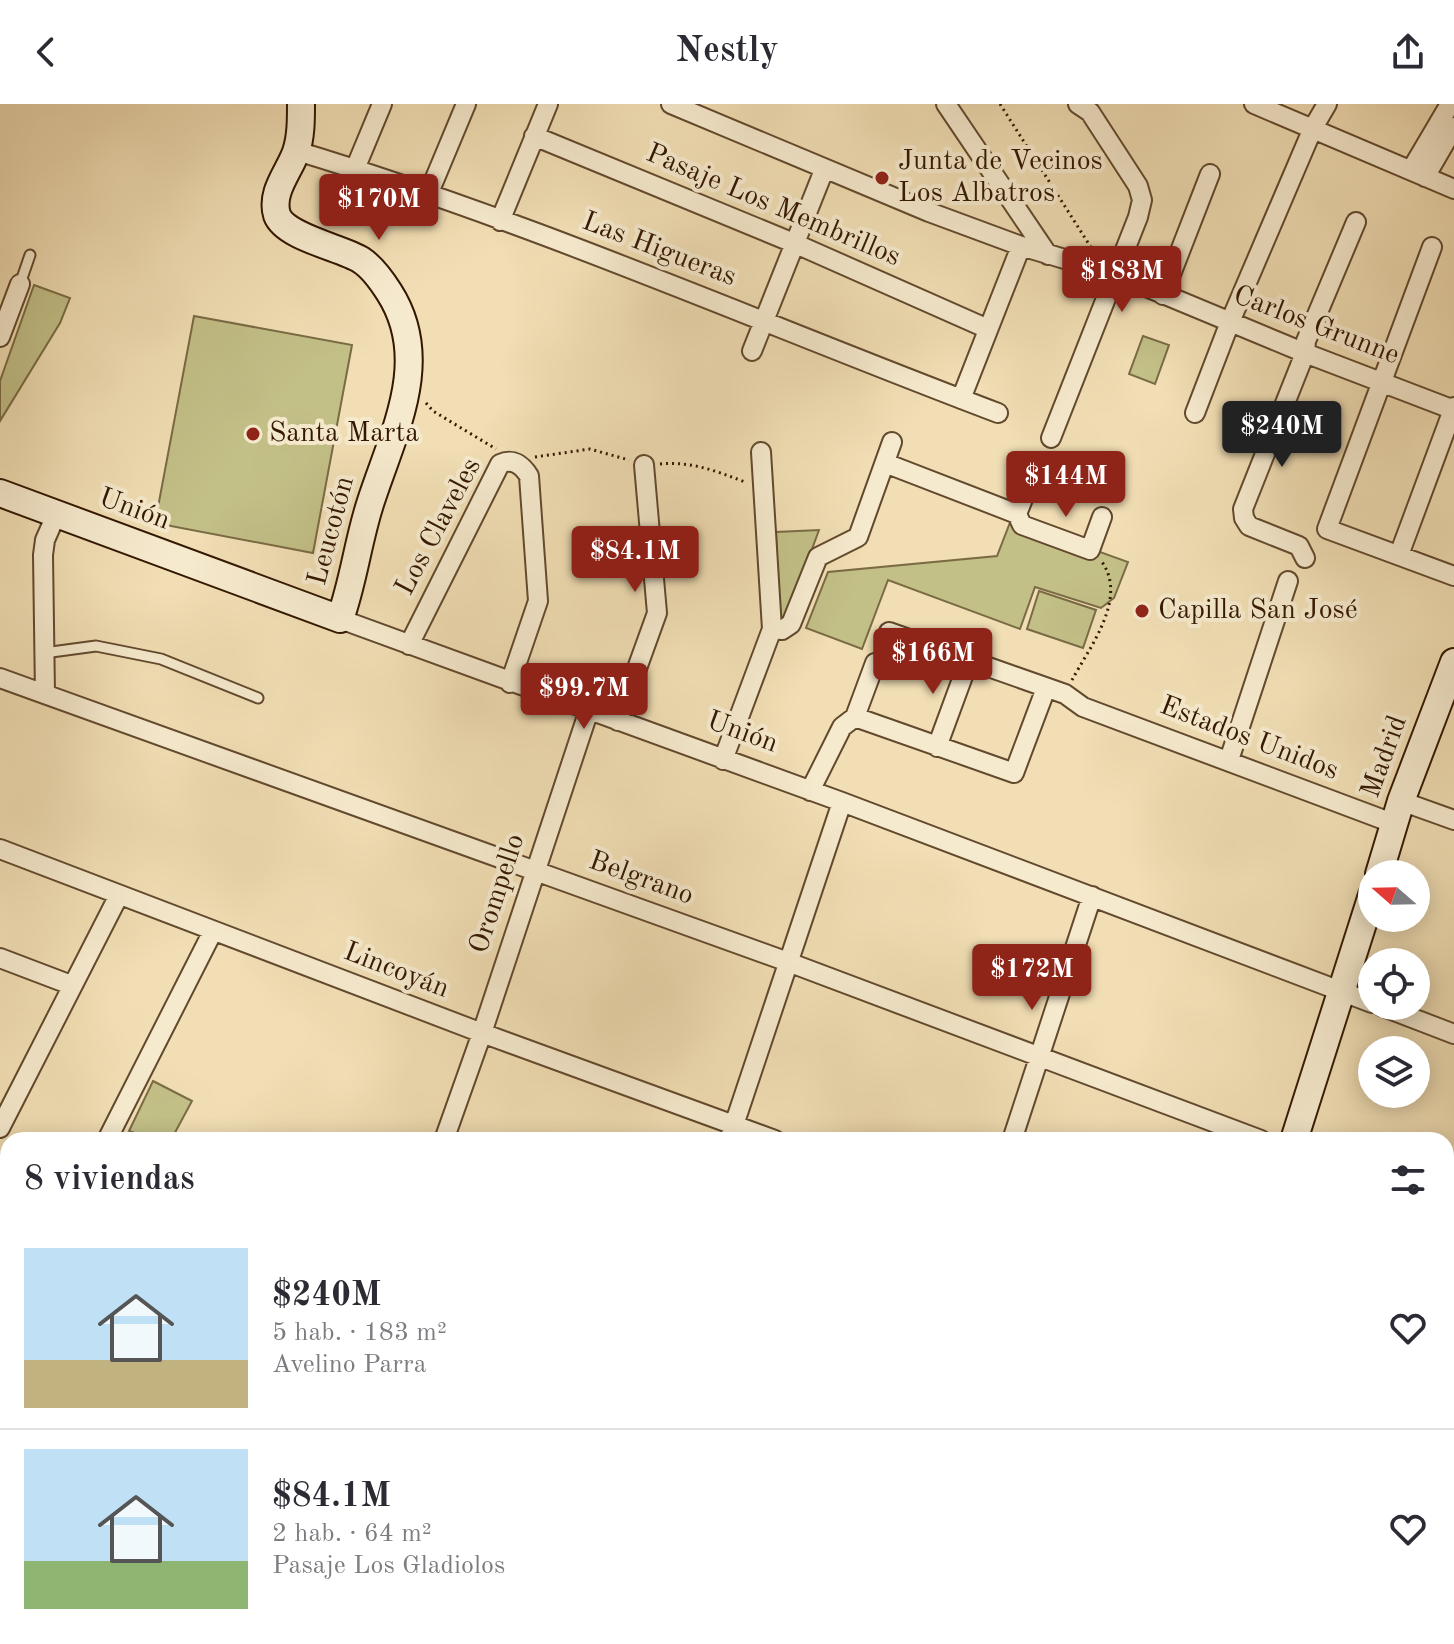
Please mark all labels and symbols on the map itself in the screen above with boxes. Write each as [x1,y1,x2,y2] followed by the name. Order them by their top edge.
[642,140,904,272] street label: Pasaje Los Membrillos
[898,148,1103,208] place label: Junta de Vecinos Los Albatros
[873,169,891,187] marker: Junta de Vecinos Los Albatros
[323,174,435,242] pin: $170M
[578,208,740,292] street label: Las Higueras
[1066,246,1178,314] pin: $183M
[1229,282,1403,370] street label: Carlos Grunne
[1226,401,1338,469] pin: $240M
[269,420,419,448] place label: Santa Marta
[244,425,262,443] marker: Santa Marta
[1010,451,1122,519] pin: $144M
[391,454,487,600] street label: Los Claveles
[304,474,360,588] street label: Leucotón
[95,484,173,536] street label: Unión
[570,526,700,594] pin: $84.1M
[1158,597,1358,625] place label: Capilla San José
[1133,602,1151,620] marker: Capilla San José
[877,628,989,696] pin: $166M
[519,663,649,731] pin: $99.7M
[1156,692,1342,786] street label: Estados Unidos
[703,707,781,759] street label: Unión
[1357,712,1413,802] street label: Madrid
[466,831,530,957] street label: Orompello
[585,847,697,911] street label: Belgrano
[1358,860,1430,932] north arrow
[339,938,453,1004] street label: Lincoyán
[976,944,1088,1012] pin: $172M

